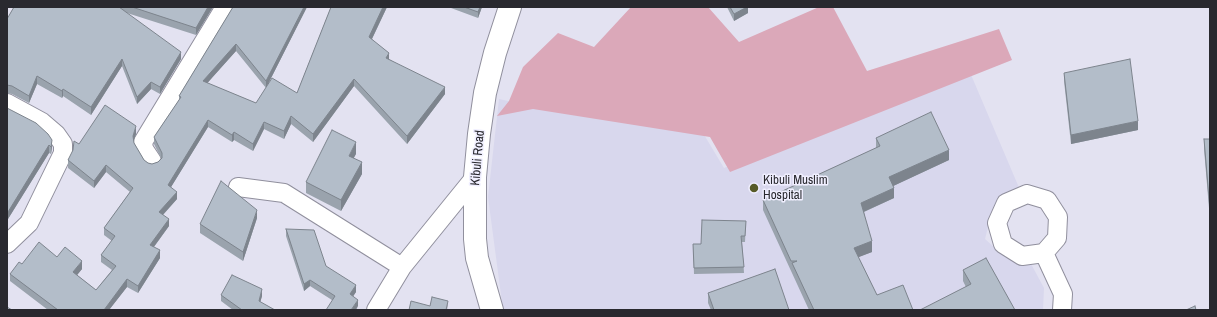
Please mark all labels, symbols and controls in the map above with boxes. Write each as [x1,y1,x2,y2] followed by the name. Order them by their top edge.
[468,130,488,186] street label: Kibuli Road
[763,173,828,204] place label: Kibuli Muslim Hospital
[748,182,760,194] marker: Kibuli Muslim Hospital

